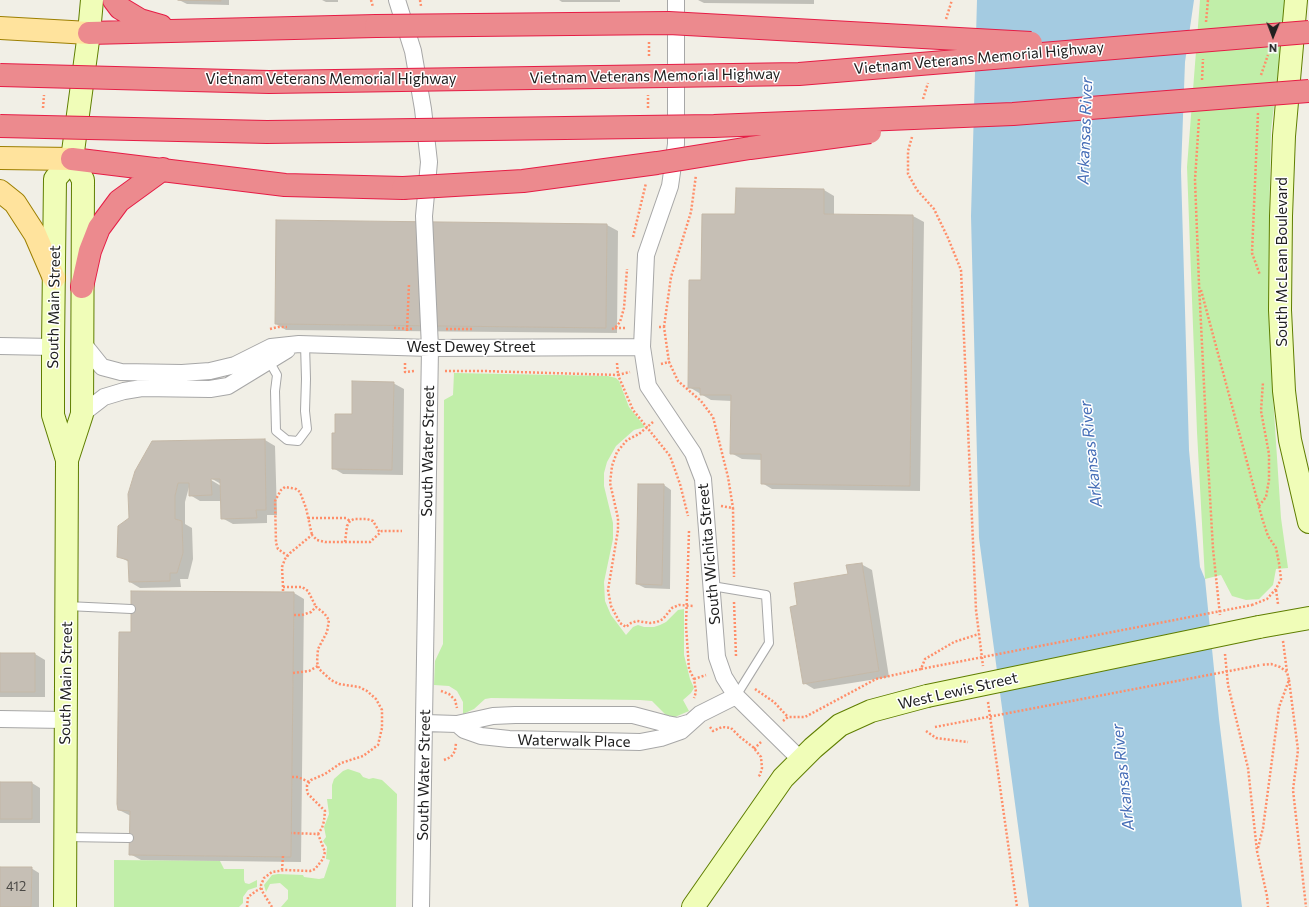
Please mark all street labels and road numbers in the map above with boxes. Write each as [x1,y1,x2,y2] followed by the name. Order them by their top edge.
[853,38,1105,78] street label: Vietnam Veterans Memorial Highway
[529,65,781,87] street label: Vietnam Veterans Memorial Highway
[205,70,457,88] street label: Vietnam Veterans Memorial Highway
[1273,177,1291,347] street label: South McLean Boulevard
[44,245,64,369] street label: South Main Street
[406,338,536,356] street label: West Dewey Street
[418,385,438,517] street label: South Water Street
[694,482,724,626] street label: South Wichita Street
[56,621,76,745] street label: South Main Street
[896,668,1020,714] street label: West Lewis Street
[414,709,434,841] street label: South Water Street
[517,731,631,751] street label: Waterwalk Place

